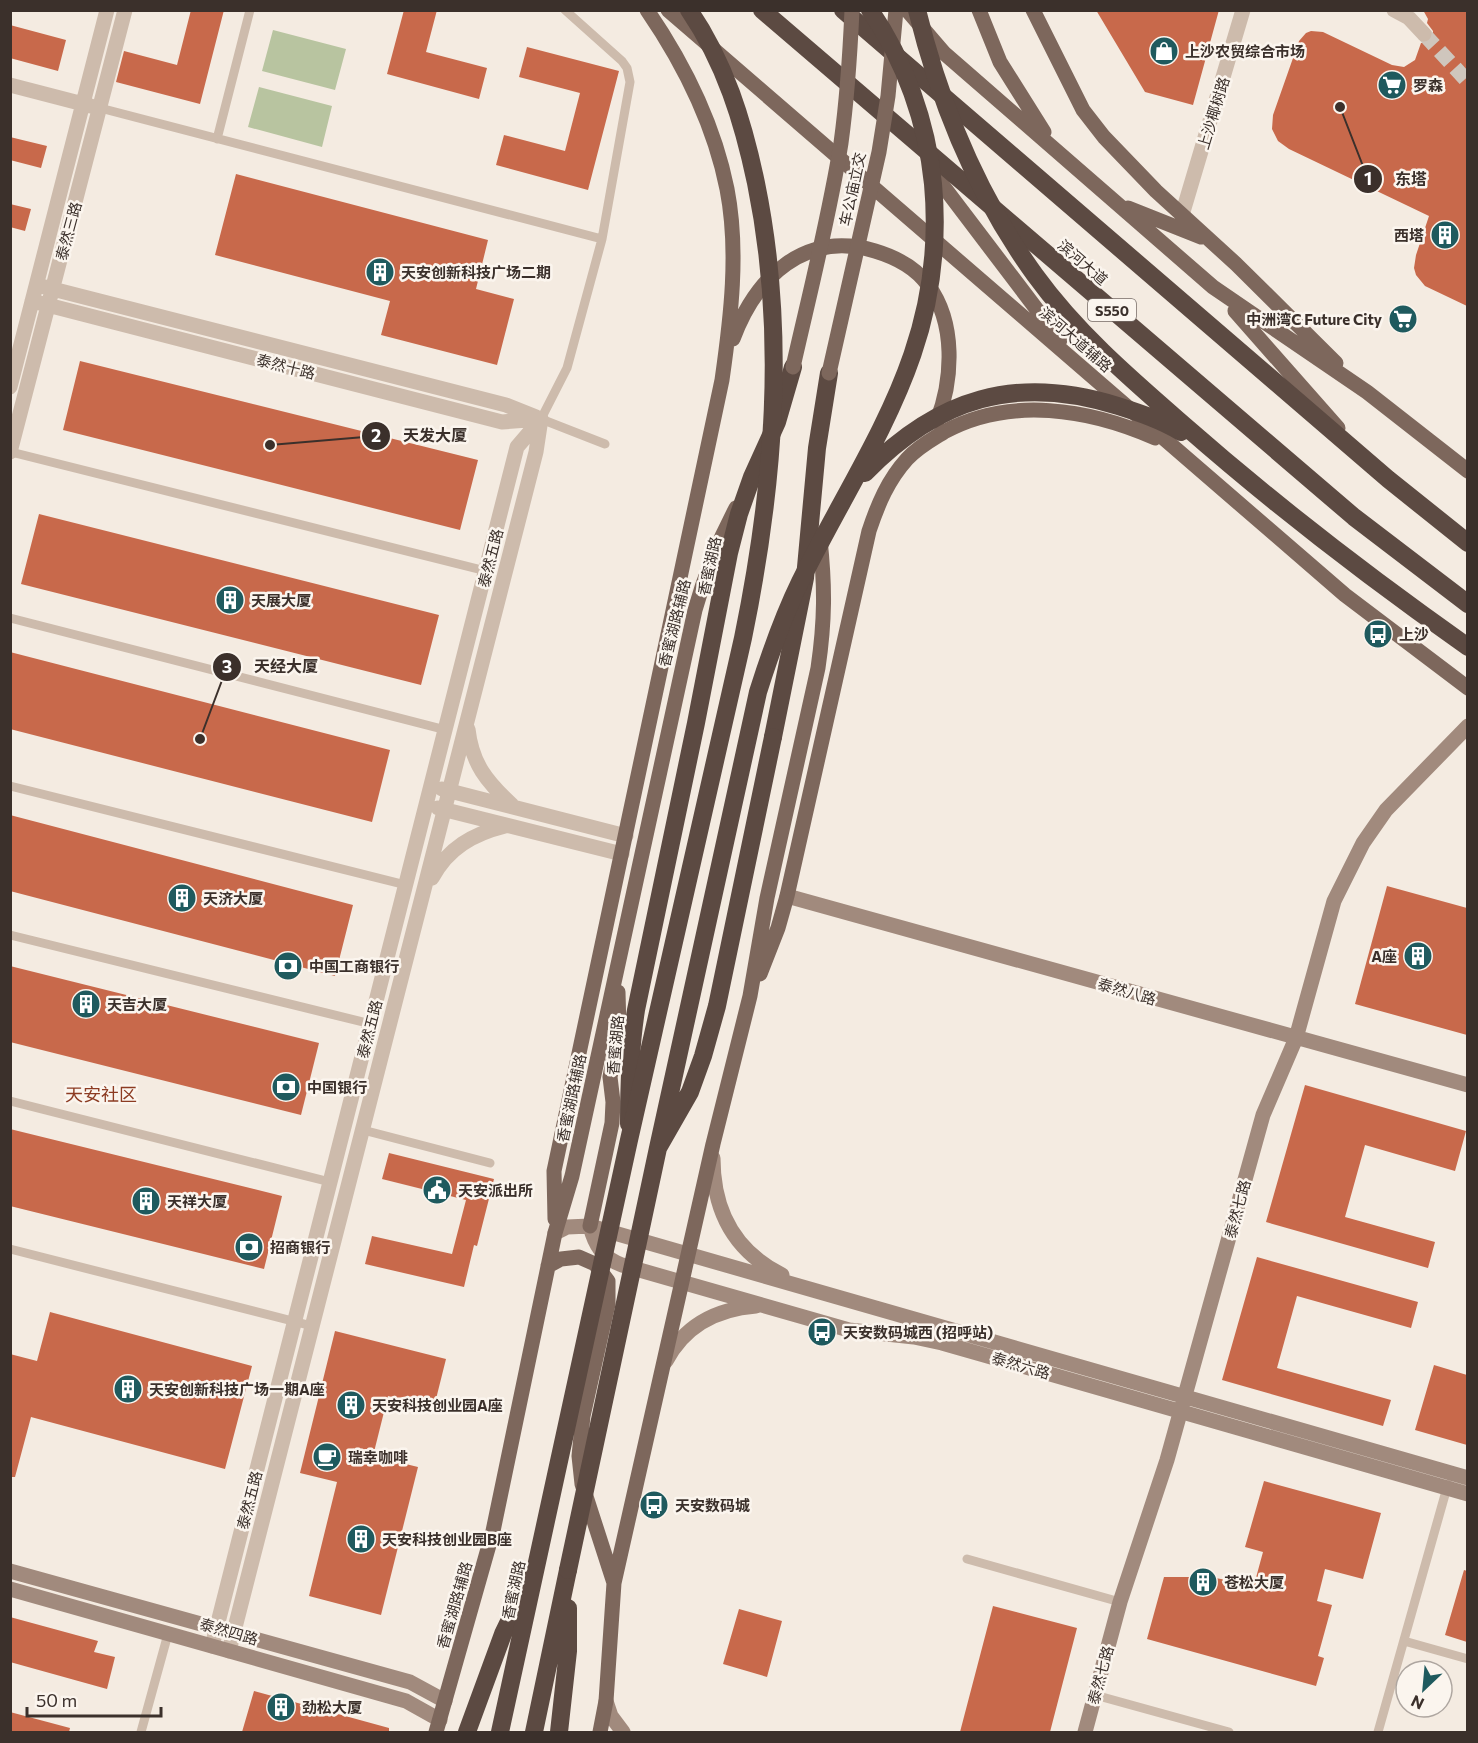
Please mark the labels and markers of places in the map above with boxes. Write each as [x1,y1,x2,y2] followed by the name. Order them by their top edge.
[1148,35,1180,67] shop icon: 上沙农贸综合市场
[1185,42,1305,60] place label: 上沙农贸综合市场
[1376,69,1408,101] supermarket icon: 罗森
[1413,76,1443,94] place label: 罗森
[1353,162,1439,196] callout: 东塔
[1429,219,1461,251] building icon: 西塔
[1394,226,1424,244] place label: 西塔
[364,256,396,288] building icon: 天安创新科技广场二期
[401,263,551,281] place label: 天安创新科技广场二期
[1387,303,1419,335] supermarket icon: 中洲湾C Future City
[1246,310,1383,328] place label: 中洲湾C Future City
[361,419,479,453] callout: 天发大厦
[214,584,246,616] building icon: 天展大厦
[251,591,311,609] place label: 天展大厦
[1362,618,1394,650] bus stop icon: 上沙
[1399,625,1429,643] place label: 上沙
[212,650,330,684] callout: 天经大厦
[166,882,198,914] building icon: 天济大厦
[203,889,263,907] place label: 天济大厦
[1402,940,1434,972] building icon: A座
[1371,947,1397,965] place label: A座
[272,950,304,982] bank icon: 中国工商银行
[309,957,399,975] place label: 中国工商银行
[70,988,102,1020] building icon: 天吉大厦
[107,995,167,1013] place label: 天吉大厦
[270,1071,302,1103] bank icon: 中国银行
[307,1078,367,1096] place label: 中国银行
[421,1174,453,1206] public building icon: 天安派出所
[458,1181,533,1199] place label: 天安派出所
[130,1185,162,1217] building icon: 天祥大厦
[167,1192,227,1210] place label: 天祥大厦
[233,1231,265,1263] bank icon: 招商银行
[270,1238,330,1256] place label: 招商银行
[806,1316,838,1348] bus stop icon: 天安数码城西 (招呼站)
[843,1323,993,1341] place label: 天安数码城西 (招呼站)
[112,1373,144,1405] building icon: 天安创新科技广场一期A座
[149,1380,325,1398] place label: 天安创新科技广场一期A座
[335,1389,367,1421] building icon: 天安科技创业园A座
[372,1396,503,1414] place label: 天安科技创业园A座
[311,1441,343,1473] cafe icon: 瑞幸咖啡
[348,1448,408,1466] place label: 瑞幸咖啡
[638,1489,670,1521] bus stop icon: 天安数码城
[675,1496,750,1514] place label: 天安数码城
[345,1523,377,1555] building icon: 天安科技创业园B座
[382,1530,512,1548] place label: 天安科技创业园B座
[1187,1566,1219,1598] building icon: 苍松大厦
[1224,1573,1284,1591] place label: 苍松大厦
[265,1691,297,1723] building icon: 劲松大厦
[302,1698,362,1716] place label: 劲松大厦

